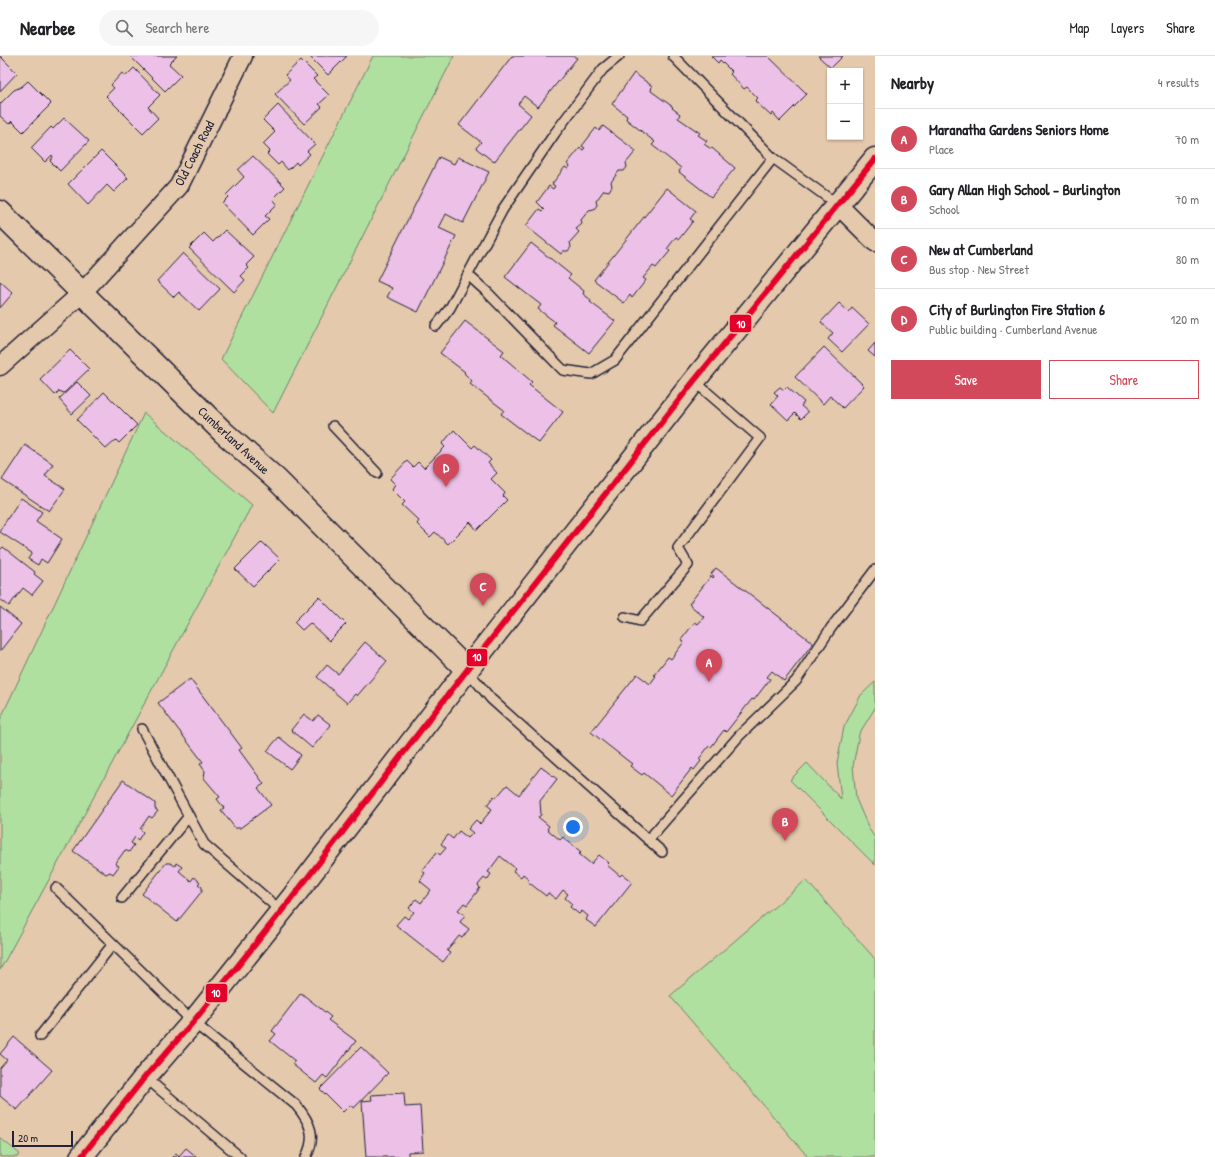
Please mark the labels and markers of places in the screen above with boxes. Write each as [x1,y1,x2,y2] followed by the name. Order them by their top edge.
[433,454,459,487] pin: D
[470,573,496,606] pin: C
[696,649,722,682] pin: A
[772,808,798,841] pin: B

